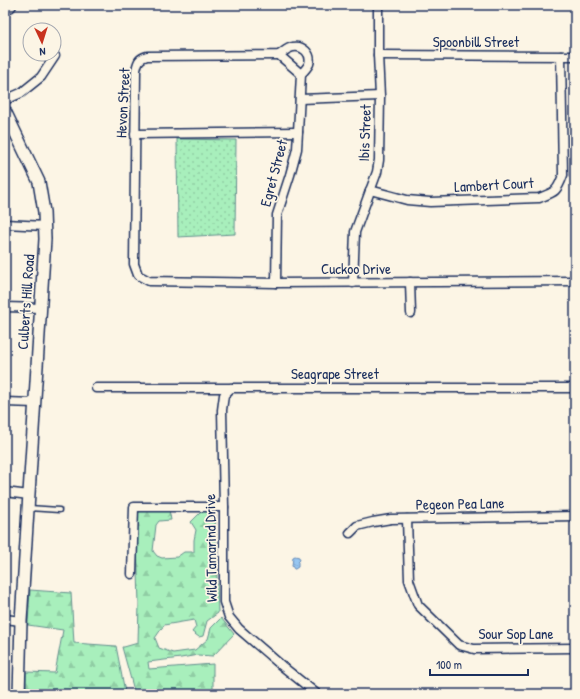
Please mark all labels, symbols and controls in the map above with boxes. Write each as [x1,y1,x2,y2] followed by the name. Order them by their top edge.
[22,22,62,62] north arrow
[433,31,520,52] street label: Spoonbill Street
[39,45,46,59] text: N
[110,67,135,139] street label: Hevon Street
[353,103,376,162] street label: Ibis Street
[254,136,293,209] street label: Egret Street
[454,172,535,197] street label: Lambert Court
[12,254,39,350] street label: Culberts Hill Road
[321,258,391,279] street label: Cuckoo Drive
[291,363,380,384] street label: Seagrape Street
[415,492,505,515] street label: Pegeon Pea Lane
[199,494,222,602] street label: Wild Tamarind Drive
[478,623,554,644] street label: Sour Sop Lane
[430,651,528,677] scale bar
[436,656,462,673] text: 100 m

